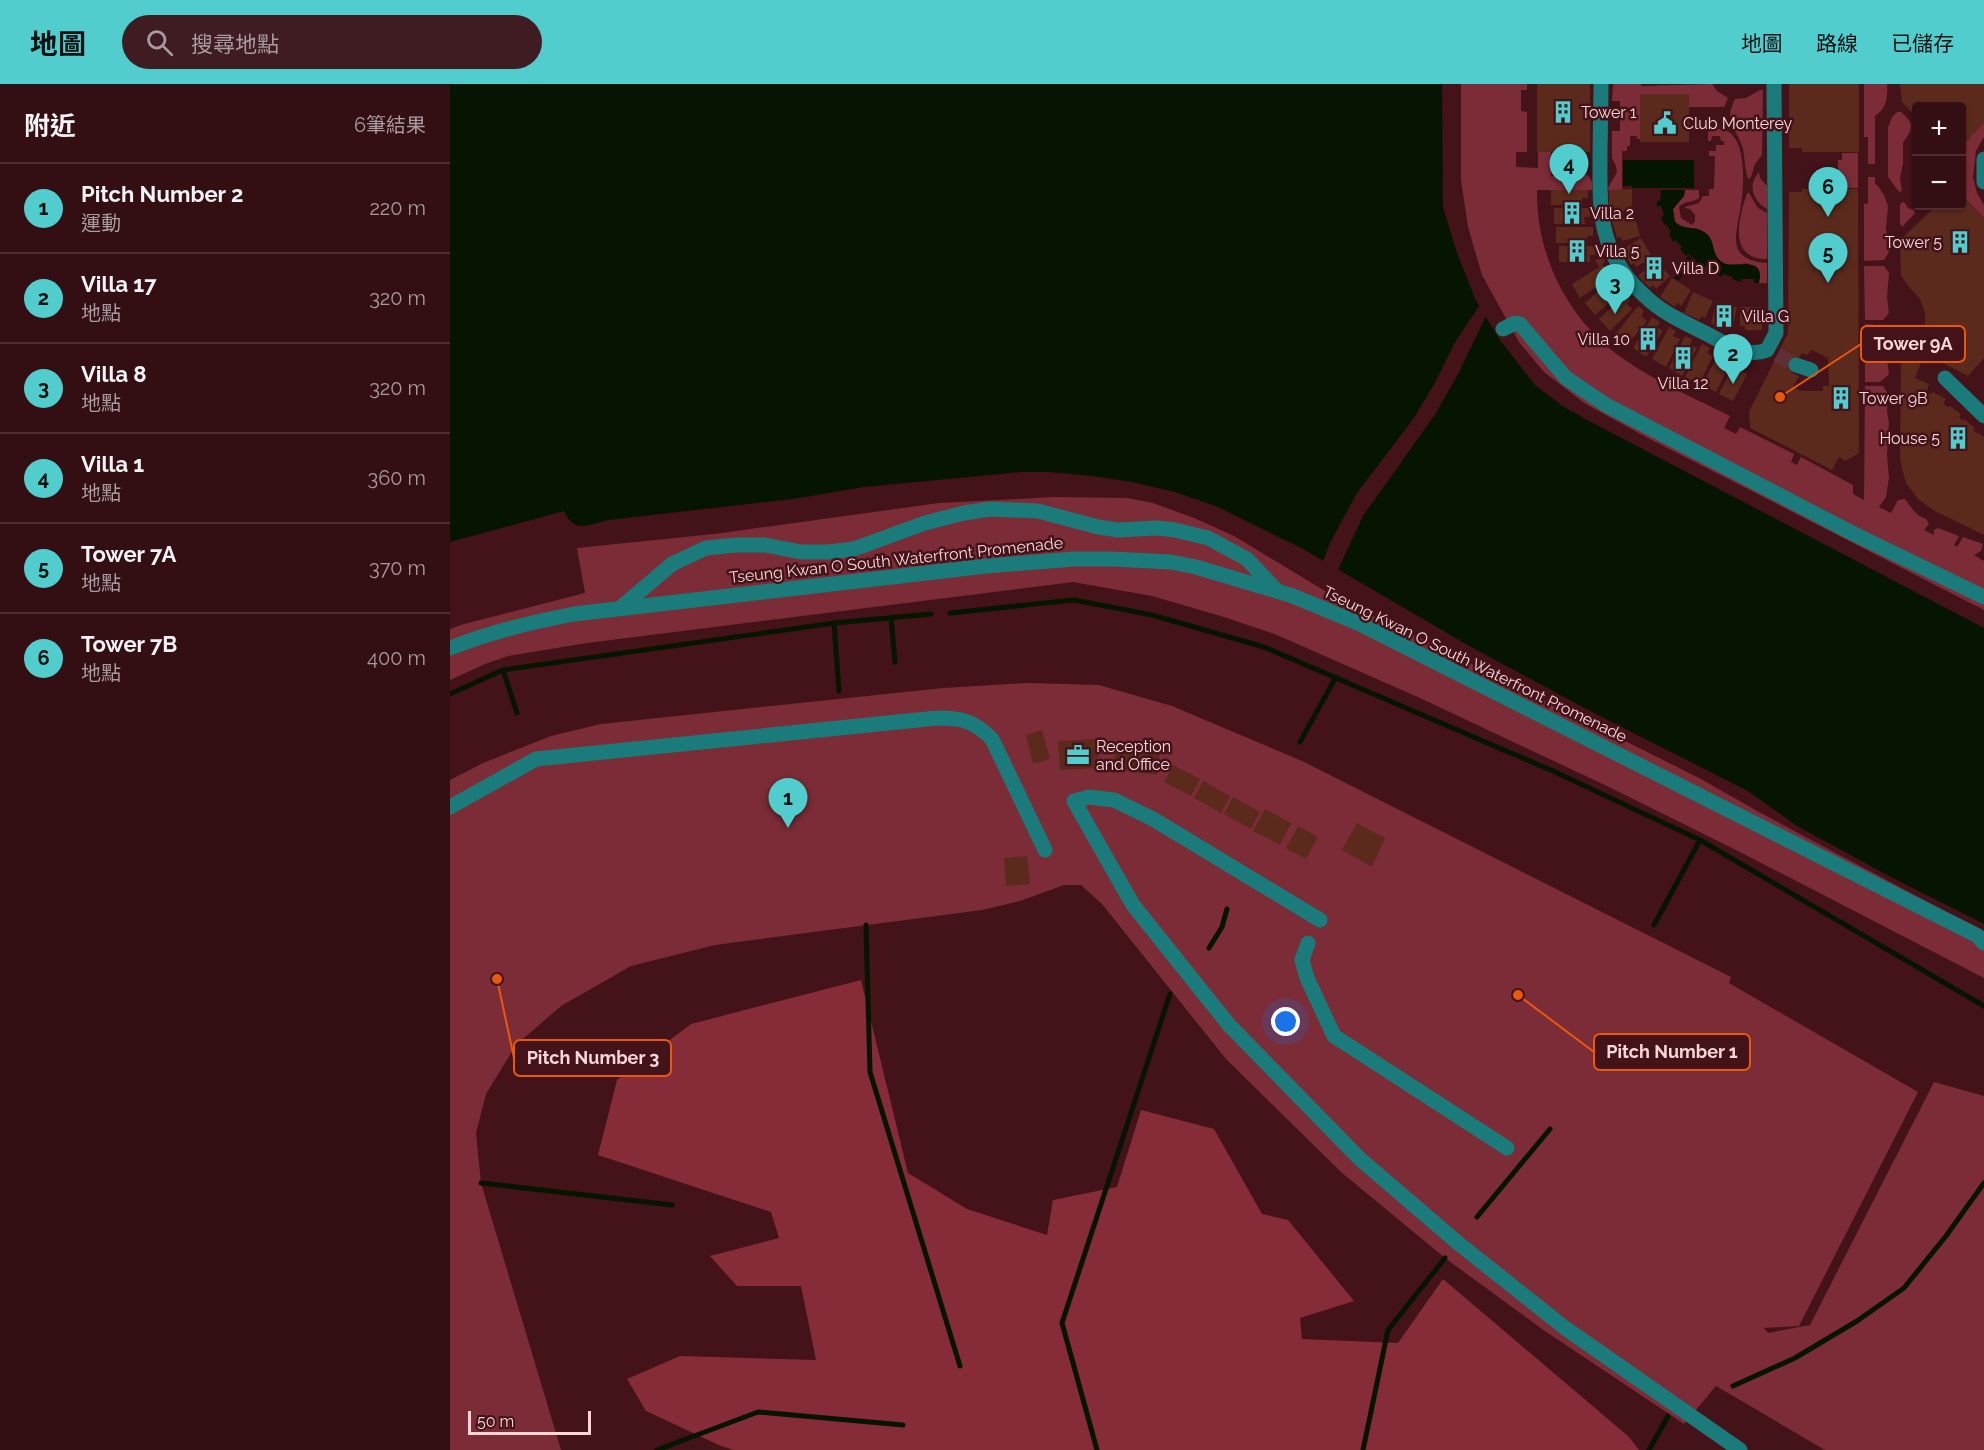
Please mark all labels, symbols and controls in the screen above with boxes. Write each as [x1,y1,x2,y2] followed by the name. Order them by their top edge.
[122,15,542,69] search box
[143,26,176,59] icon: search
[30,28,86,61] text: 地圖
[191,31,279,57] text: 搜尋地點
[1741,31,1783,56] text: 地圖
[1816,31,1858,56] text: 路線
[1891,31,1954,56] text: 已儲存
[1550,99,1576,125] building icon: Tower 1
[1912,102,1966,210] map controls
[1912,102,1966,156] button: +
[1581,103,1637,122] place label: Tower 1
[1652,110,1678,136] public building icon: Club Monterey
[24,111,76,141] text: 附近
[354,113,426,137] text: 6筆結果
[1683,114,1793,133] place label: Club Monterey
[1550,144,1588,194] pin: 4
[1912,156,1966,210] button: −
[1808,168,1848,217] pin: 6
[81,181,243,207] text: Pitch Number 2
[39,196,48,220] text: 1
[369,196,426,220] text: 220 m
[1559,200,1585,226] building icon: Villa 2
[1590,204,1634,223] place label: Villa 2
[81,211,121,235] text: 運動
[1947,229,1973,255] building icon: Tower 5
[1885,233,1942,252] place label: Tower 5
[1808,234,1848,283] pin: 5
[1564,238,1590,264] building icon: Villa 5
[1595,242,1640,261] place label: Villa 5
[1641,255,1667,281] building icon: Villa D
[1672,259,1719,278] place label: Villa D
[1596,264,1634,314] pin: 3
[81,271,157,297] text: Villa 17
[38,286,49,310] text: 2
[369,286,426,310] text: 320 m
[81,301,121,325] text: 地點
[1711,303,1737,329] building icon: Villa G
[1742,307,1789,326] place label: Villa G
[1635,326,1661,352] building icon: Villa 10
[1861,326,1965,362] callout: Tower 9A
[1578,330,1630,349] place label: Villa 10
[1873,333,1953,354] text: Tower 9A
[1714,334,1752,384] pin: 2
[1670,345,1696,371] building icon: Villa 12
[81,361,147,387] text: Villa 8
[1657,374,1709,393] place label: Villa 12
[38,376,49,400] text: 3
[369,376,426,400] text: 320 m
[1828,385,1854,411] building icon: Tower 9B
[1859,389,1928,408] place label: Tower 9B
[81,391,121,415] text: 地點
[1945,425,1971,451] building icon: House 5
[1879,429,1940,448] place label: House 5
[81,451,144,477] text: Villa 1
[38,466,49,490] text: 4
[368,466,426,490] text: 360 m
[81,481,121,505] text: 地點
[728,533,1064,587] street label: Tseung Kwan O South Waterfront Promenade
[81,541,176,567] text: Tower 7A
[38,556,49,580] text: 5
[369,556,426,580] text: 370 m
[81,571,121,595] text: 地點
[1320,582,1630,746] street label: Tseung Kwan O South Waterfront Promenade
[81,631,177,657] text: Tower 7B
[37,646,50,670] text: 6
[367,646,426,670] text: 400 m
[81,661,121,685] text: 地點
[1096,737,1171,774] place label: Reception and Office
[1065,742,1091,768] office icon: Reception and Office
[768,778,808,828] pin: 1
[1271,1007,1300,1036] your location
[1594,1034,1750,1070] callout: Pitch Number 1
[514,1040,671,1076] callout: Pitch Number 3
[1606,1041,1738,1062] text: Pitch Number 1
[527,1047,659,1068] text: Pitch Number 3
[468,1408,591,1436] scale bar
[477,1412,514,1431] text: 50 m

